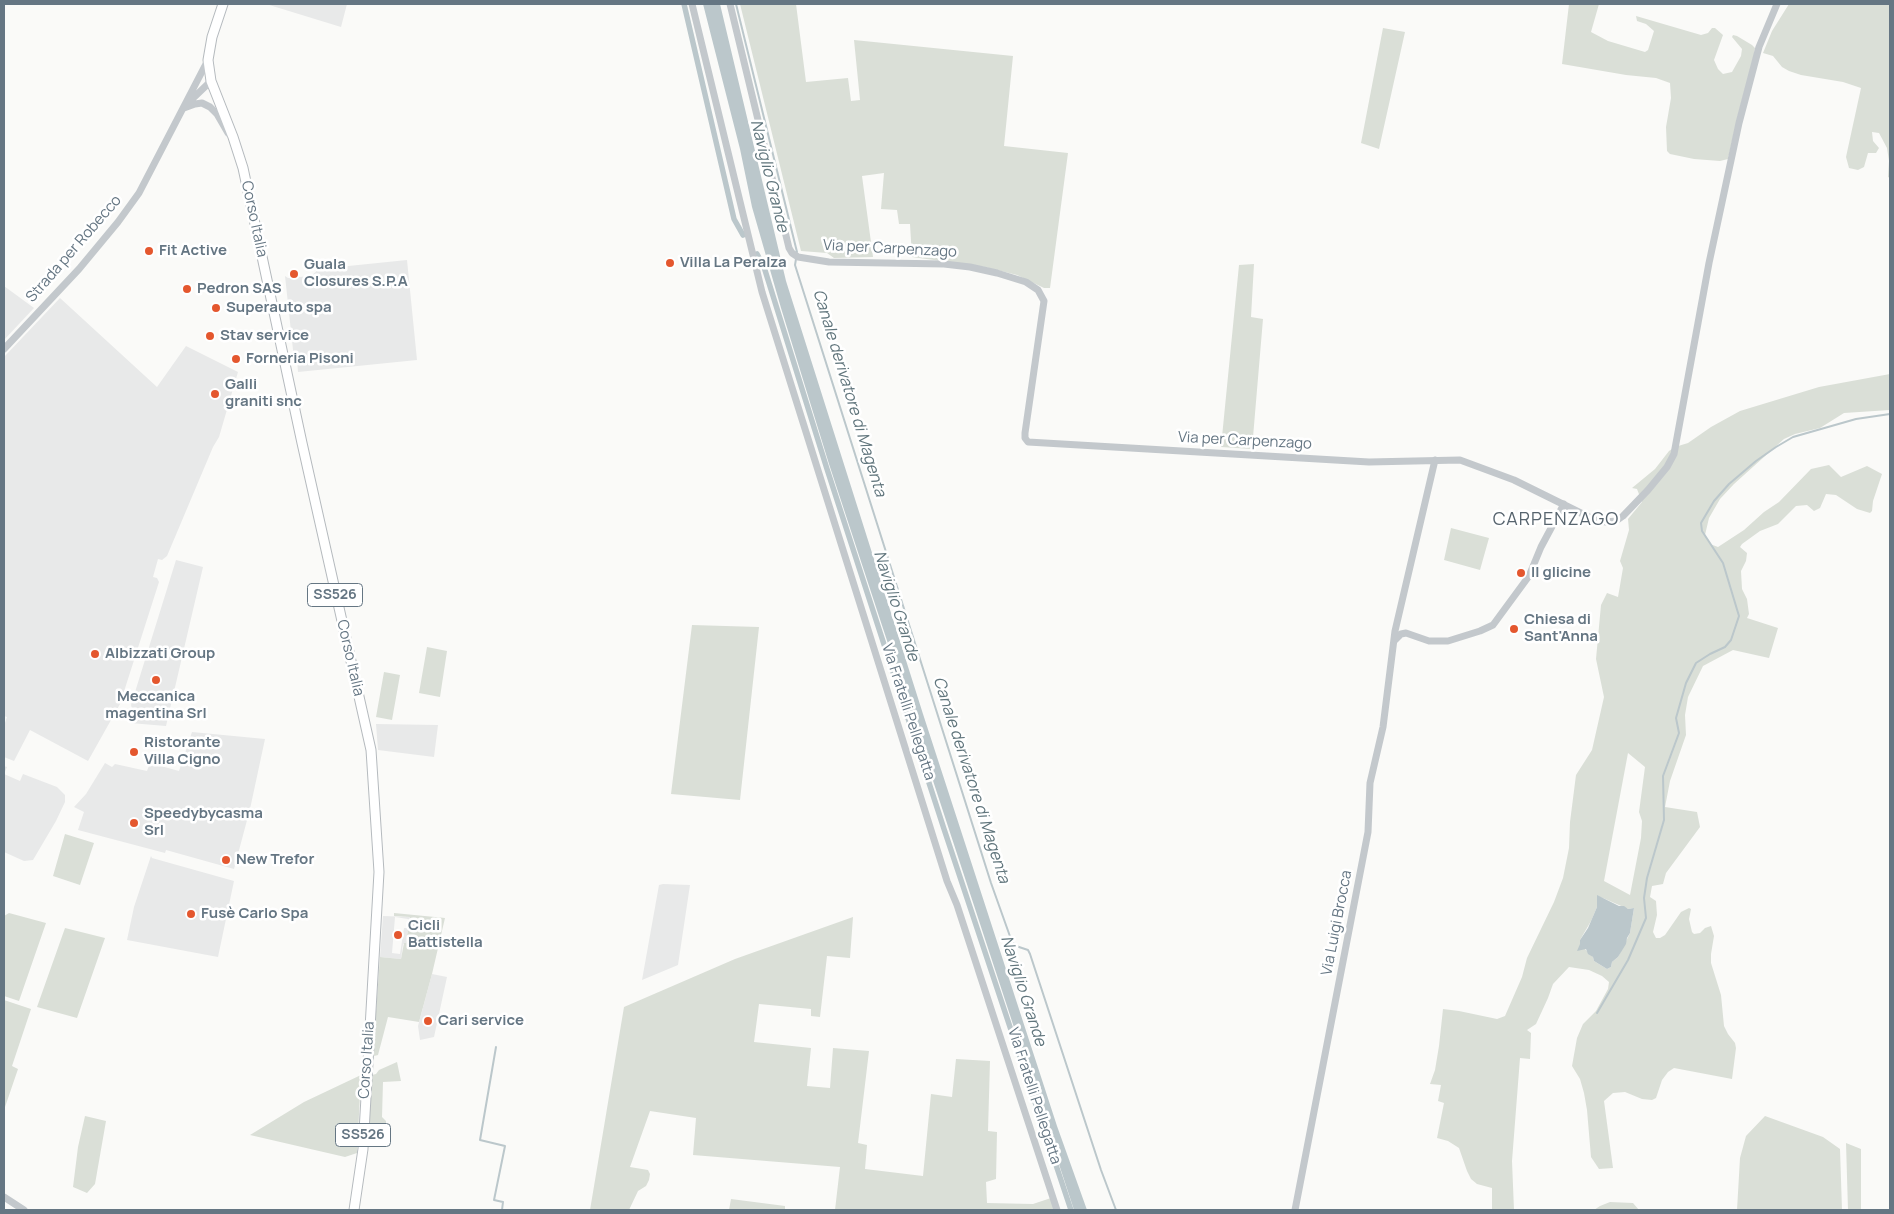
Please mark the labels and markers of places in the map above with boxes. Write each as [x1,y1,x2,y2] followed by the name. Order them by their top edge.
[159,242,227,260] place label: Fit Active
[143,245,155,257] marker: Fit Active
[680,254,787,272] place label: Villa La Peralza
[304,256,408,291] place label: Guala Closures S.P.A
[664,257,676,269] marker: Villa La Peralza
[288,268,300,280] marker: Guala Closures S.P.A
[197,280,282,298] place label: Pedron SAS
[181,283,193,295] marker: Pedron SAS
[226,299,332,317] place label: Superauto spa
[210,302,222,314] marker: Superauto spa
[220,327,309,345] place label: Stav service
[204,330,216,342] marker: Stav service
[246,350,354,368] place label: Forneria Pisoni
[230,353,242,365] marker: Forneria Pisoni
[225,376,302,411] place label: Galli graniti snc
[209,388,221,400] marker: Galli graniti snc
[1531,564,1591,582] place label: Il glicine
[1515,567,1527,579] marker: Il glicine
[1524,611,1598,646] place label: Chiesa di Sant'Anna
[1508,623,1520,635] marker: Chiesa di Sant'Anna
[105,645,215,663] place label: Albizzati Group
[89,648,101,660] marker: Albizzati Group
[150,674,162,686] marker: Meccanica magentina Srl
[105,688,207,723] place label: Meccanica magentina Srl
[144,734,221,769] place label: Ristorante Villa Cigno
[128,746,140,758] marker: Ristorante Villa Cigno
[144,805,263,840] place label: Speedybycasma Srl
[128,817,140,829] marker: Speedybycasma Srl
[236,851,314,869] place label: New Trefor
[220,854,232,866] marker: New Trefor
[201,905,308,923] place label: Fusè Carlo Spa
[185,908,197,920] marker: Fusè Carlo Spa
[408,917,483,952] place label: Cicli Battistella
[392,929,404,941] marker: Cicli Battistella
[438,1012,524,1030] place label: Cari service
[422,1015,434,1027] marker: Cari service

